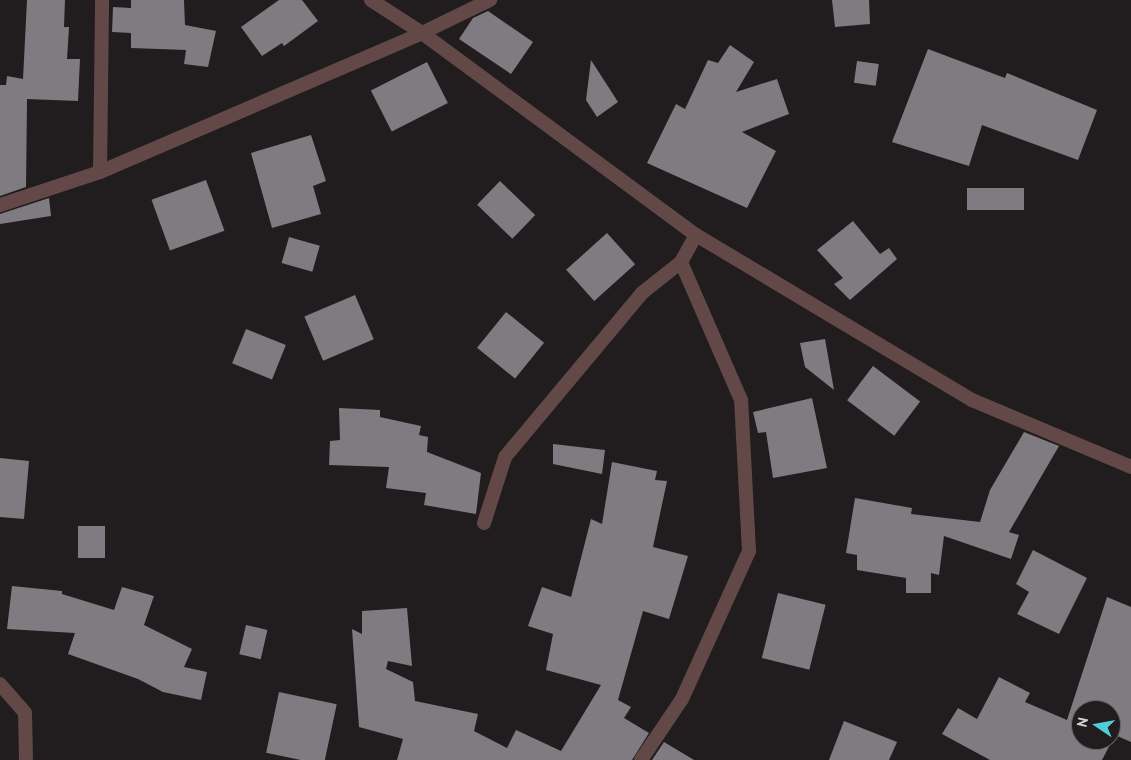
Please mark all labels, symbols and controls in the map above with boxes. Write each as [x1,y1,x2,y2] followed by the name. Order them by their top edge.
[1071,700,1121,750] north arrow
[1073,716,1092,728] text: N

